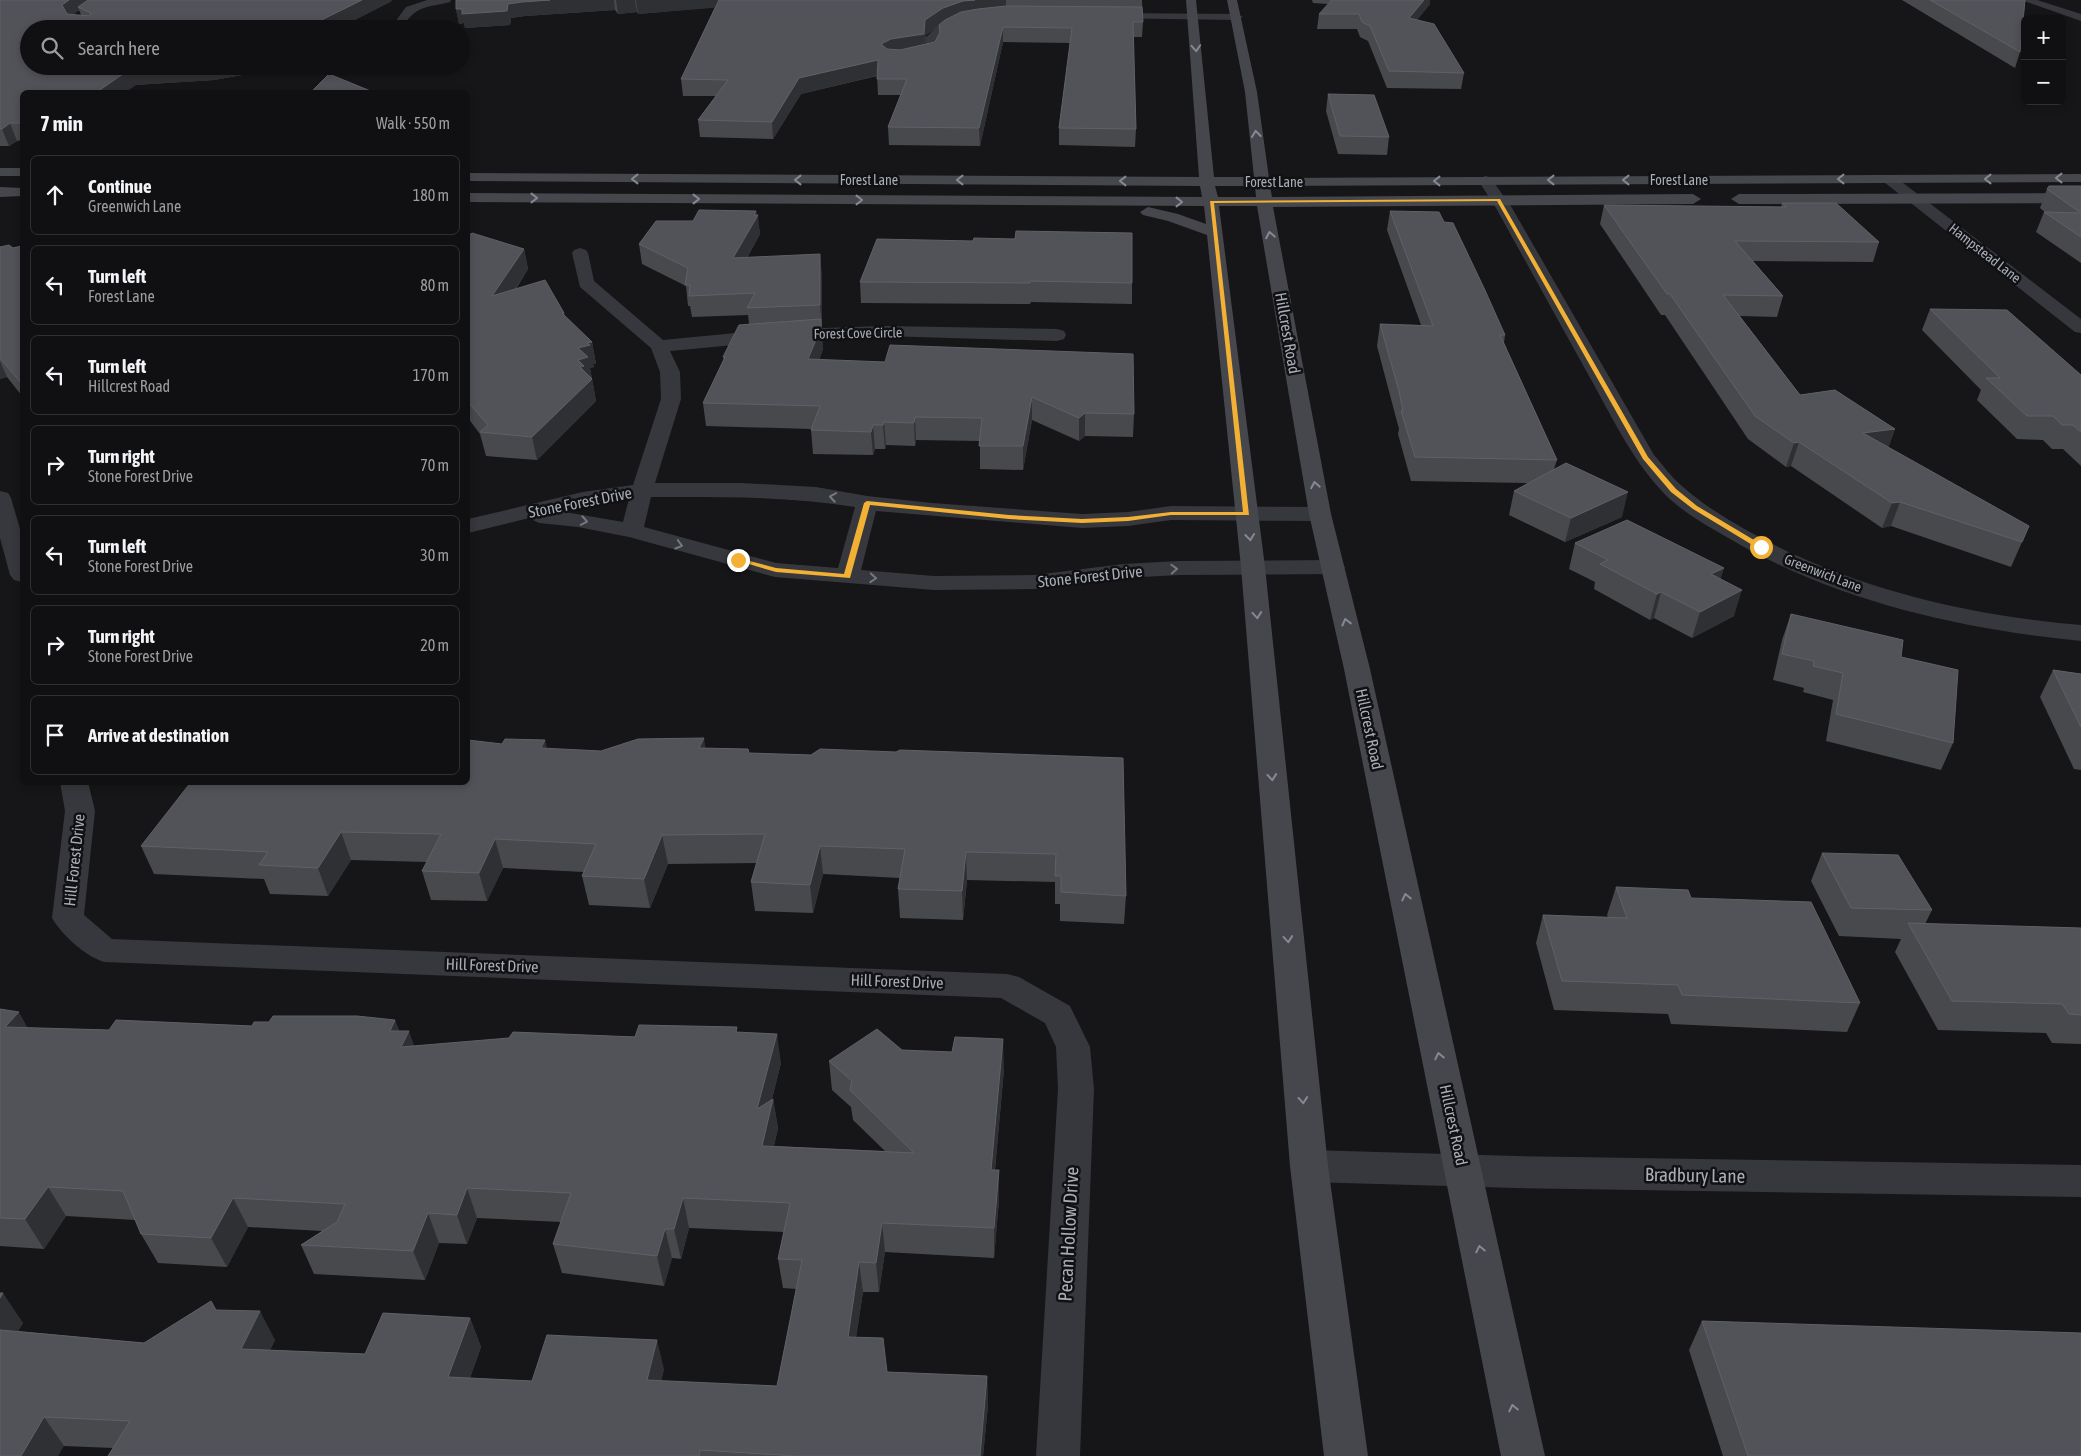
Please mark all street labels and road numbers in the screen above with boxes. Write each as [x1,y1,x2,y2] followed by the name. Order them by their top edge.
[840,172,898,188] street label: Forest Lane
[1650,172,1708,188] street label: Forest Lane
[1245,174,1303,190] street label: Forest Lane
[1946,220,2024,286] street label: Hampstead Lane
[1272,291,1304,375] street label: Hillcrest Road
[814,324,902,342] street label: Forest Cove Circle
[527,483,633,521] street label: Stone Forest Drive
[1782,551,1864,595] street label: Greenwich Lane
[1037,562,1143,590] street label: Stone Forest Drive
[1353,687,1387,771] street label: Hillcrest Road
[60,813,88,907] street label: Hill Forest Drive
[445,954,539,976] street label: Hill Forest Drive
[850,970,944,992] street label: Hill Forest Drive
[1437,1083,1471,1167] street label: Hillcrest Road
[1645,1163,1745,1187] street label: Bradbury Lane
[1053,1166,1083,1302] street label: Pecan Hollow Drive

